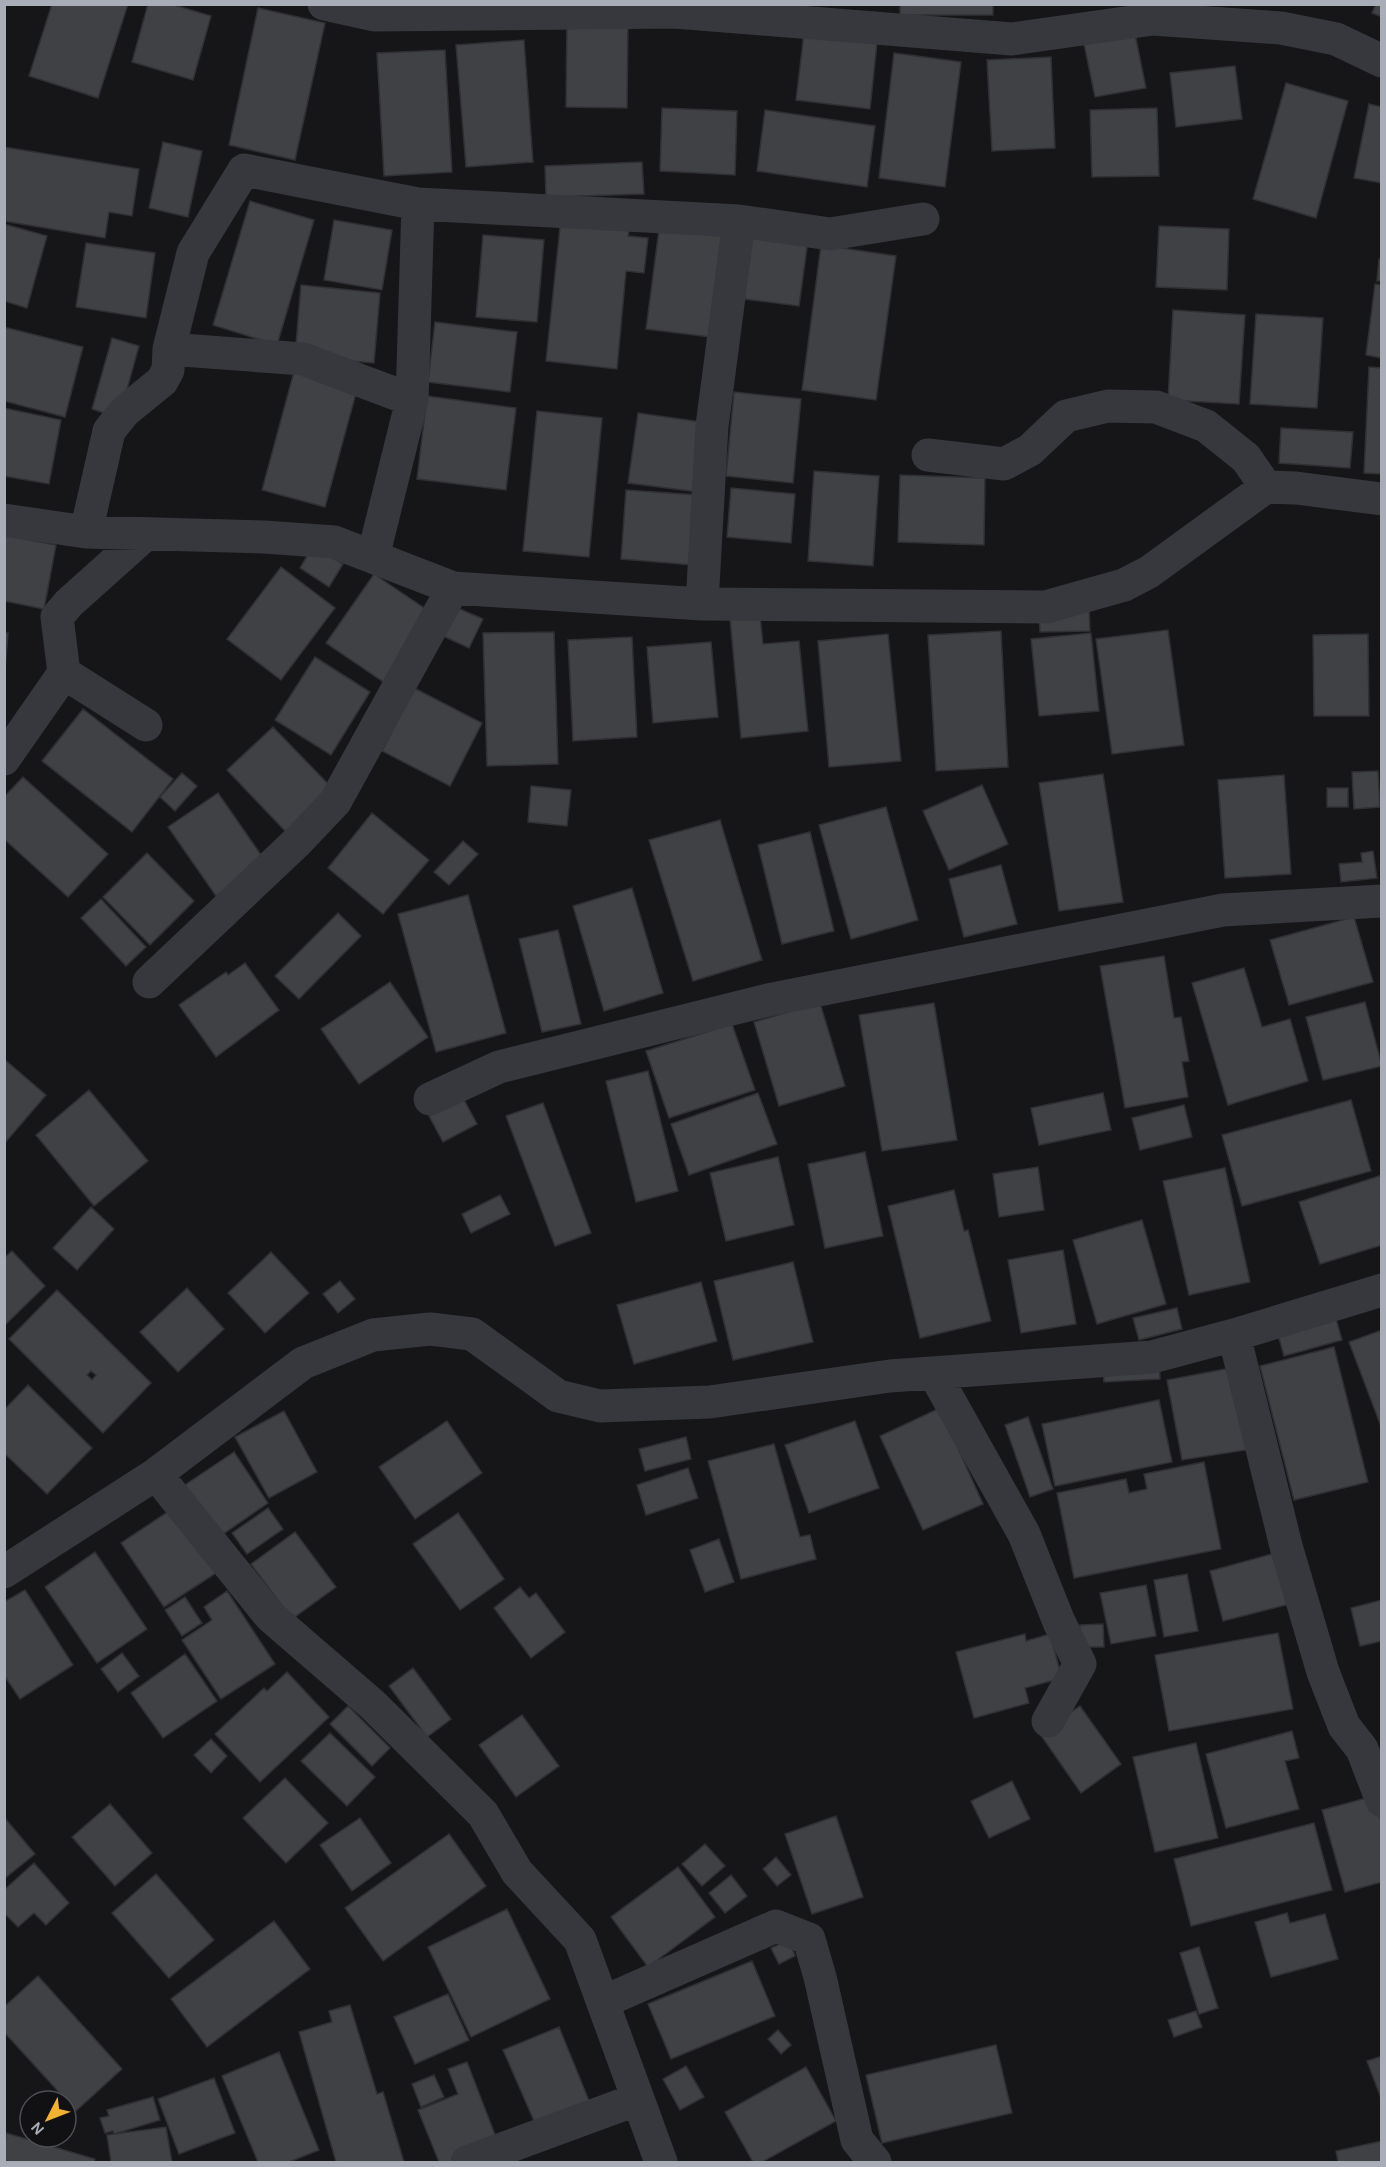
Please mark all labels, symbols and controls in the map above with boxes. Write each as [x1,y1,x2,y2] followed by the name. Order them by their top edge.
[18,2089,78,2149] north arrow
[26,2118,48,2139] text: N

